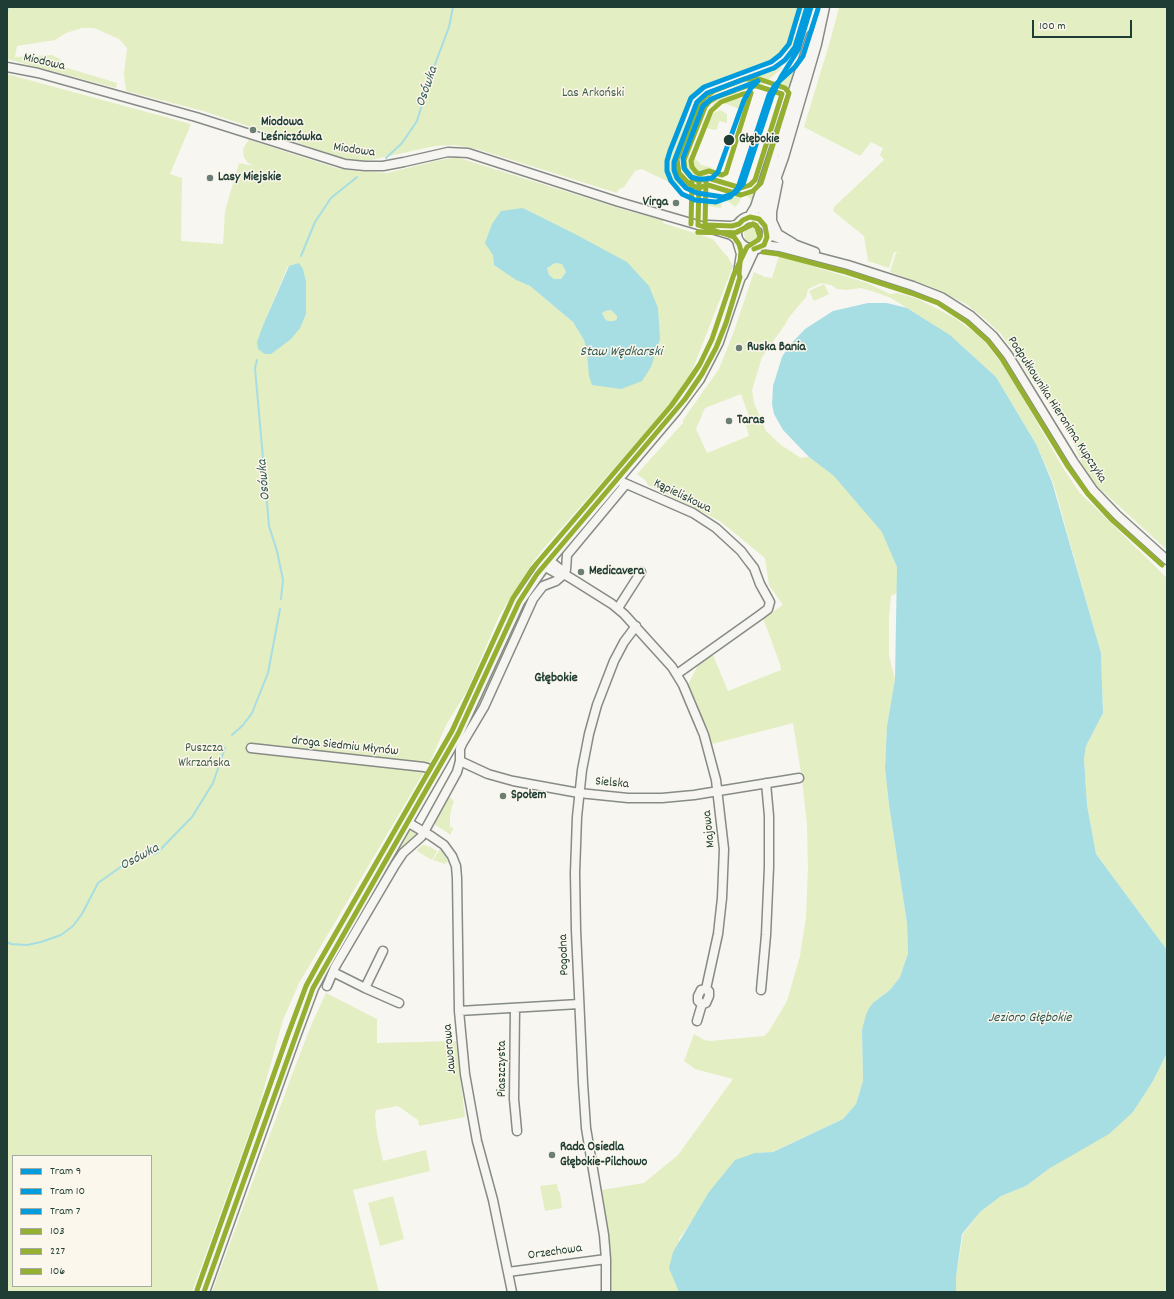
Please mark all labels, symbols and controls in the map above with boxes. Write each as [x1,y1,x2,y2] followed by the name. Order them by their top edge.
[1034,12,1134,38] scale bar
[1039,18,1066,35] text: 100 m
[22,51,66,75] street label: Miodowa
[413,65,443,109] water label: Osówka
[562,86,624,102] park label: Las Arkoński
[261,115,322,146] place label: Miodowa Leśniczówka
[248,125,258,135] marker: Miodowa Leśniczówka
[739,132,779,148] place label: Głębokie
[722,133,736,147] marker: Głębokie
[332,140,376,162] street label: Miodowa
[218,170,281,186] place label: Lasy Miejskie
[205,173,215,183] marker: Lasy Miejskie
[643,195,668,211] place label: Virga
[671,198,681,208] marker: Virga
[1003,334,1109,486] street label: Podpułkownika Hieronima Kupczyka
[747,340,806,356] place label: Ruska Bania
[734,343,744,353] marker: Ruska Bania
[580,345,662,361] water label: Staw Wędkarski
[737,413,765,429] place label: Taras
[724,416,734,426] marker: Taras
[255,459,275,501] water label: Osówka
[651,476,713,518] street label: Kąpieliskowa
[589,564,644,580] place label: Medicavera
[576,567,586,577] marker: Medicavera
[534,671,578,687] district label: Głębokie
[291,734,399,760] street label: droga Siedmiu Młynów
[178,741,230,772] park label: Puszcza Wkrzańska
[594,775,630,793] street label: Sielska
[511,788,546,804] place label: Społem
[498,791,508,801] marker: Społem
[700,810,720,848] street label: Majowa
[118,841,162,875] water label: Osówka
[556,934,574,976] street label: Pogodna
[988,1011,1072,1027] water label: Jezioro Głębokie
[441,1023,461,1075] street label: Jaworowa
[495,1041,511,1097] street label: Piaszczysta
[560,1140,647,1171] place label: Rada Osiedla Głębokie-Pilchowo
[547,1150,557,1160] marker: Rada Osiedla Głębokie-Pilchowo
[12,1155,152,1287] legend
[50,1163,81,1180] text: Tram 9
[50,1183,85,1200] text: Tram 10
[50,1203,80,1220] text: Tram 7
[50,1223,65,1240] text: 103
[527,1241,583,1265] street label: Orzechowa
[50,1243,65,1260] text: 227
[50,1263,65,1280] text: 106

